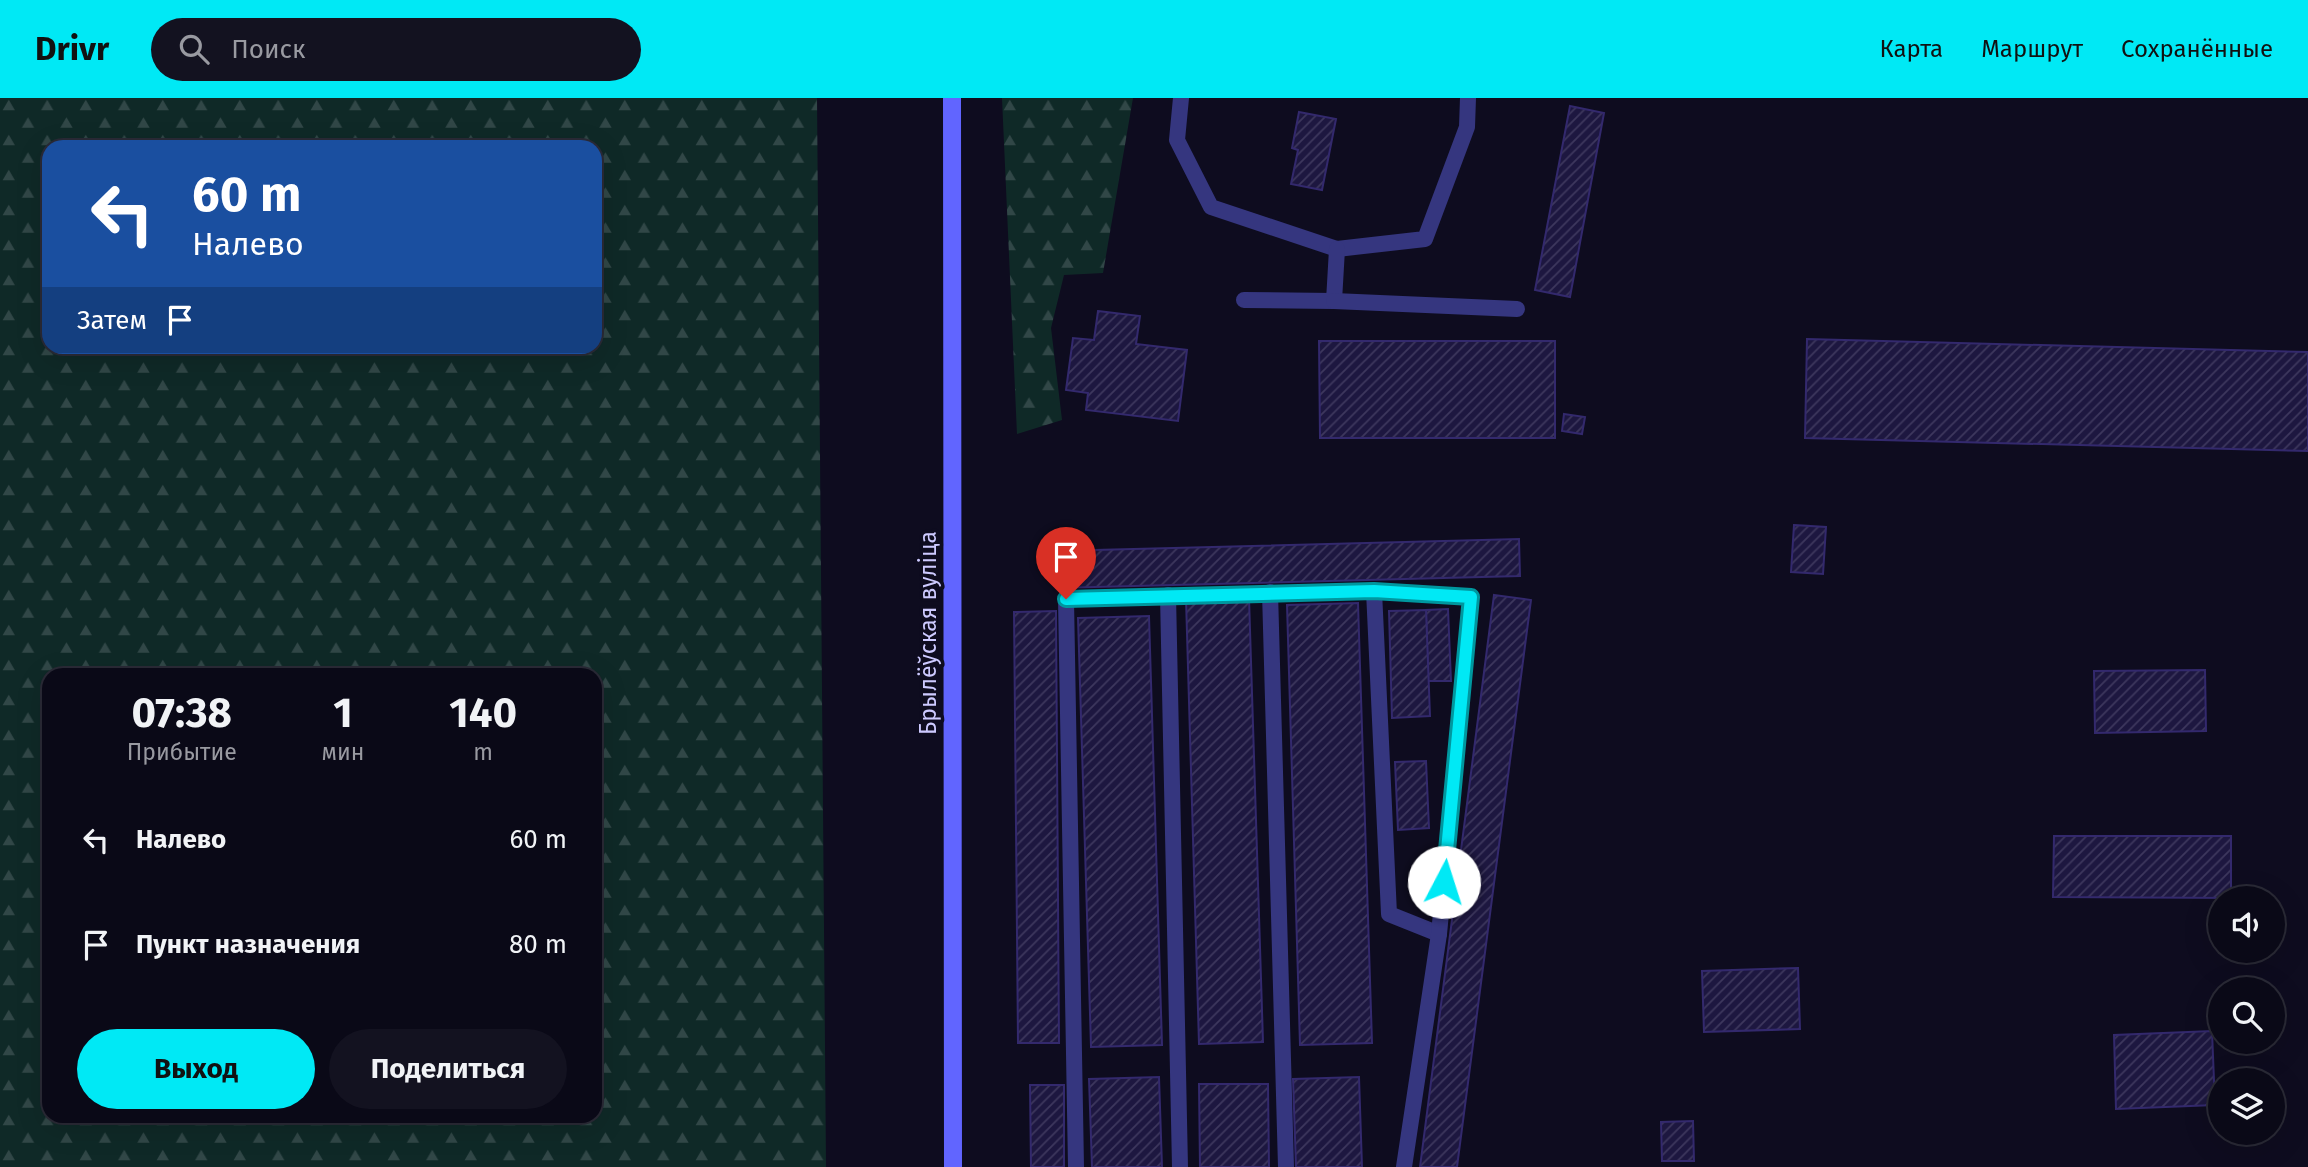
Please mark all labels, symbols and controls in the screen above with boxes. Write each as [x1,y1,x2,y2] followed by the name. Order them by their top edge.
[151,18,641,81] search box
[35,29,109,69] text: Drivr
[175,30,213,68] icon: search
[231,34,305,65] text: Поиск
[1880,35,1943,63] text: Карта
[1981,35,2083,63] text: Маршрут
[2121,35,2273,63] text: Сохранённые
[192,165,301,224] text: 60 m
[77,168,168,259] icon: left
[192,225,304,263] text: Налево
[161,301,199,339] icon: arrive
[77,305,147,336] text: Затем
[1036,527,1096,599] pin
[914,531,942,735] street label: Брылёўская вуліца
[1047,538,1085,576] icon: arrive
[132,688,232,738] text: 07:38
[333,688,353,738] text: 1
[449,688,517,738] text: 140
[127,738,237,766] text: Прибытие
[322,738,364,766] text: мин
[473,738,493,766] text: m
[77,821,115,859] icon: left
[136,824,226,855] text: Налево
[509,824,567,855] text: 60 m
[1407,845,1481,919] position arrow
[2208,886,2285,1145] map controls
[2208,886,2285,963] button: sound
[77,926,115,964] icon: arrive
[136,929,360,960] text: Пункт назначения
[509,929,567,960] text: 80 m
[2208,977,2285,1054] button: search
[77,1029,315,1109] button: Выход
[329,1029,567,1109] button: Поделиться
[2208,1068,2285,1145] button: layers

